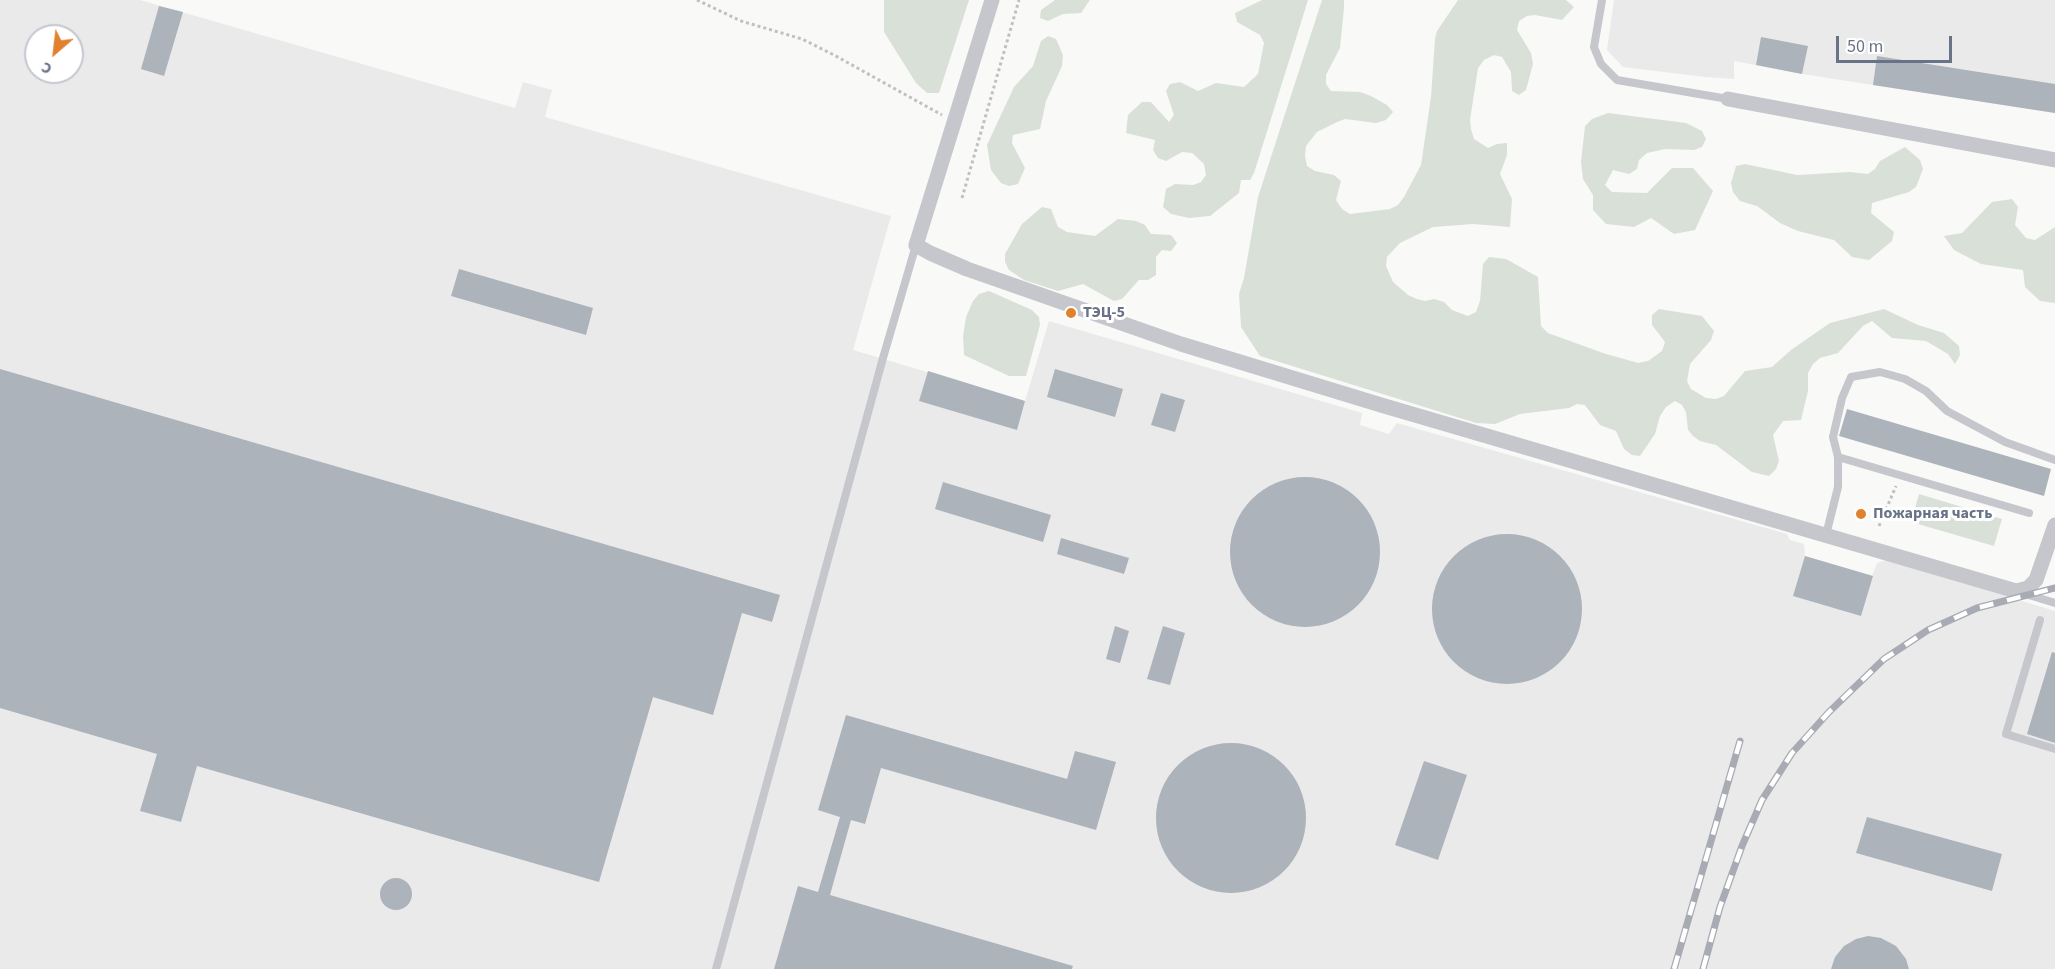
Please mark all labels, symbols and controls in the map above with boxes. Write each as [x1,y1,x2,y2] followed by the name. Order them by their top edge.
[24,24,84,84] north arrow
[1839,24,1954,62] scale bar
[1847,34,1883,59] text: 50 m
[37,56,56,80] text: С
[1083,303,1125,323] place label: ТЭЦ-5
[1064,306,1078,320] marker: ТЭЦ-5
[1873,504,1992,524] place label: Пожарная часть
[1854,507,1868,521] marker: Пожарная часть

